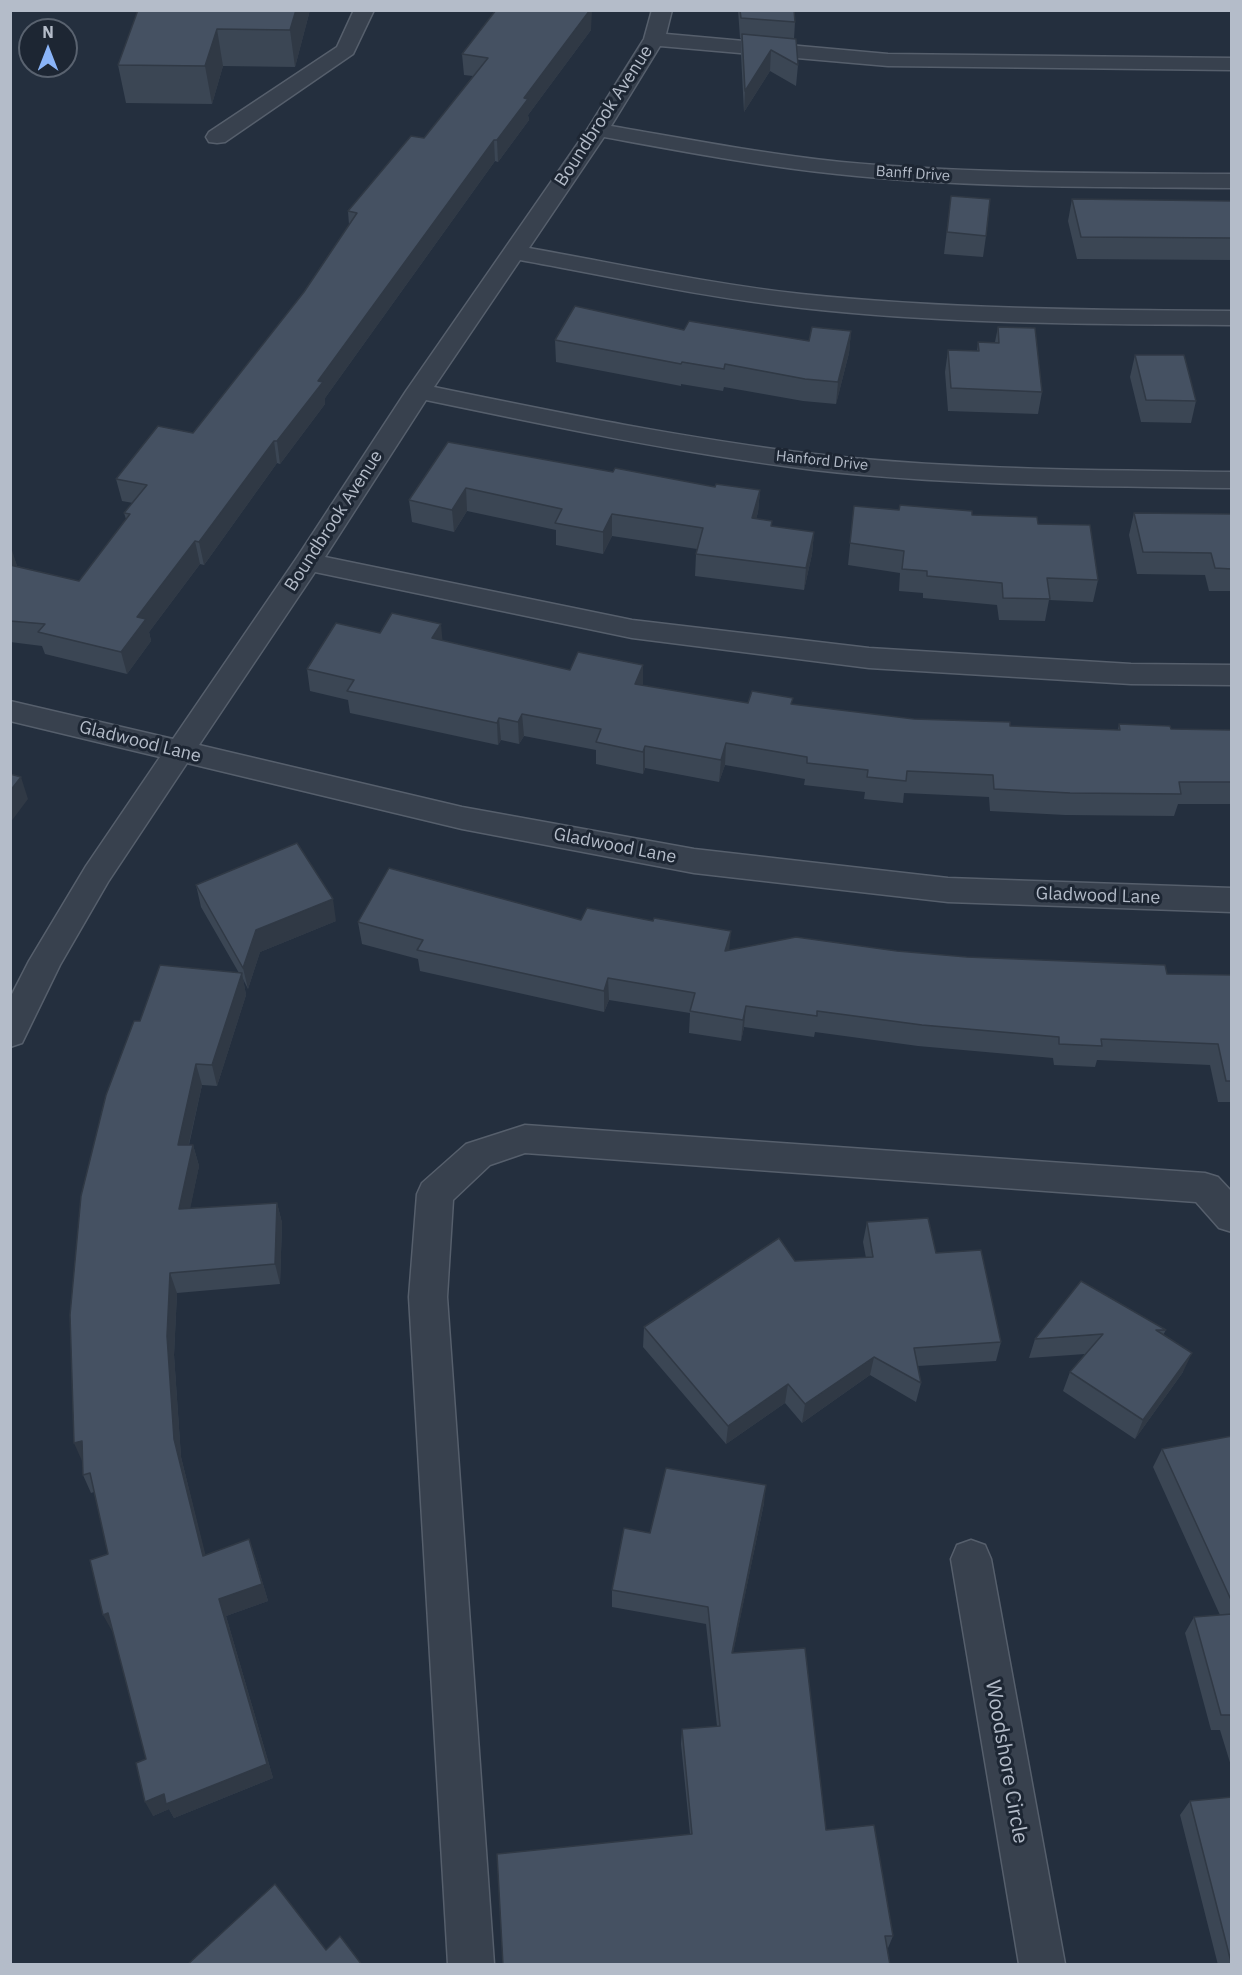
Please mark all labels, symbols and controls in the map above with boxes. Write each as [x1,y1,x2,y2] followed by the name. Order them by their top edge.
[18,18,78,78] north arrow
[42,22,54,42] text: N
[550,41,658,191] street label: Boundbrook Avenue
[875,162,951,186] street label: Banff Drive
[280,446,388,596] street label: Boundbrook Avenue
[775,447,869,475] street label: Hanford Drive
[77,716,203,768] street label: Gladwood Lane
[552,823,678,869] street label: Gladwood Lane
[1035,883,1161,909] street label: Gladwood Lane
[979,1678,1033,1846] street label: Woodshore Circle

